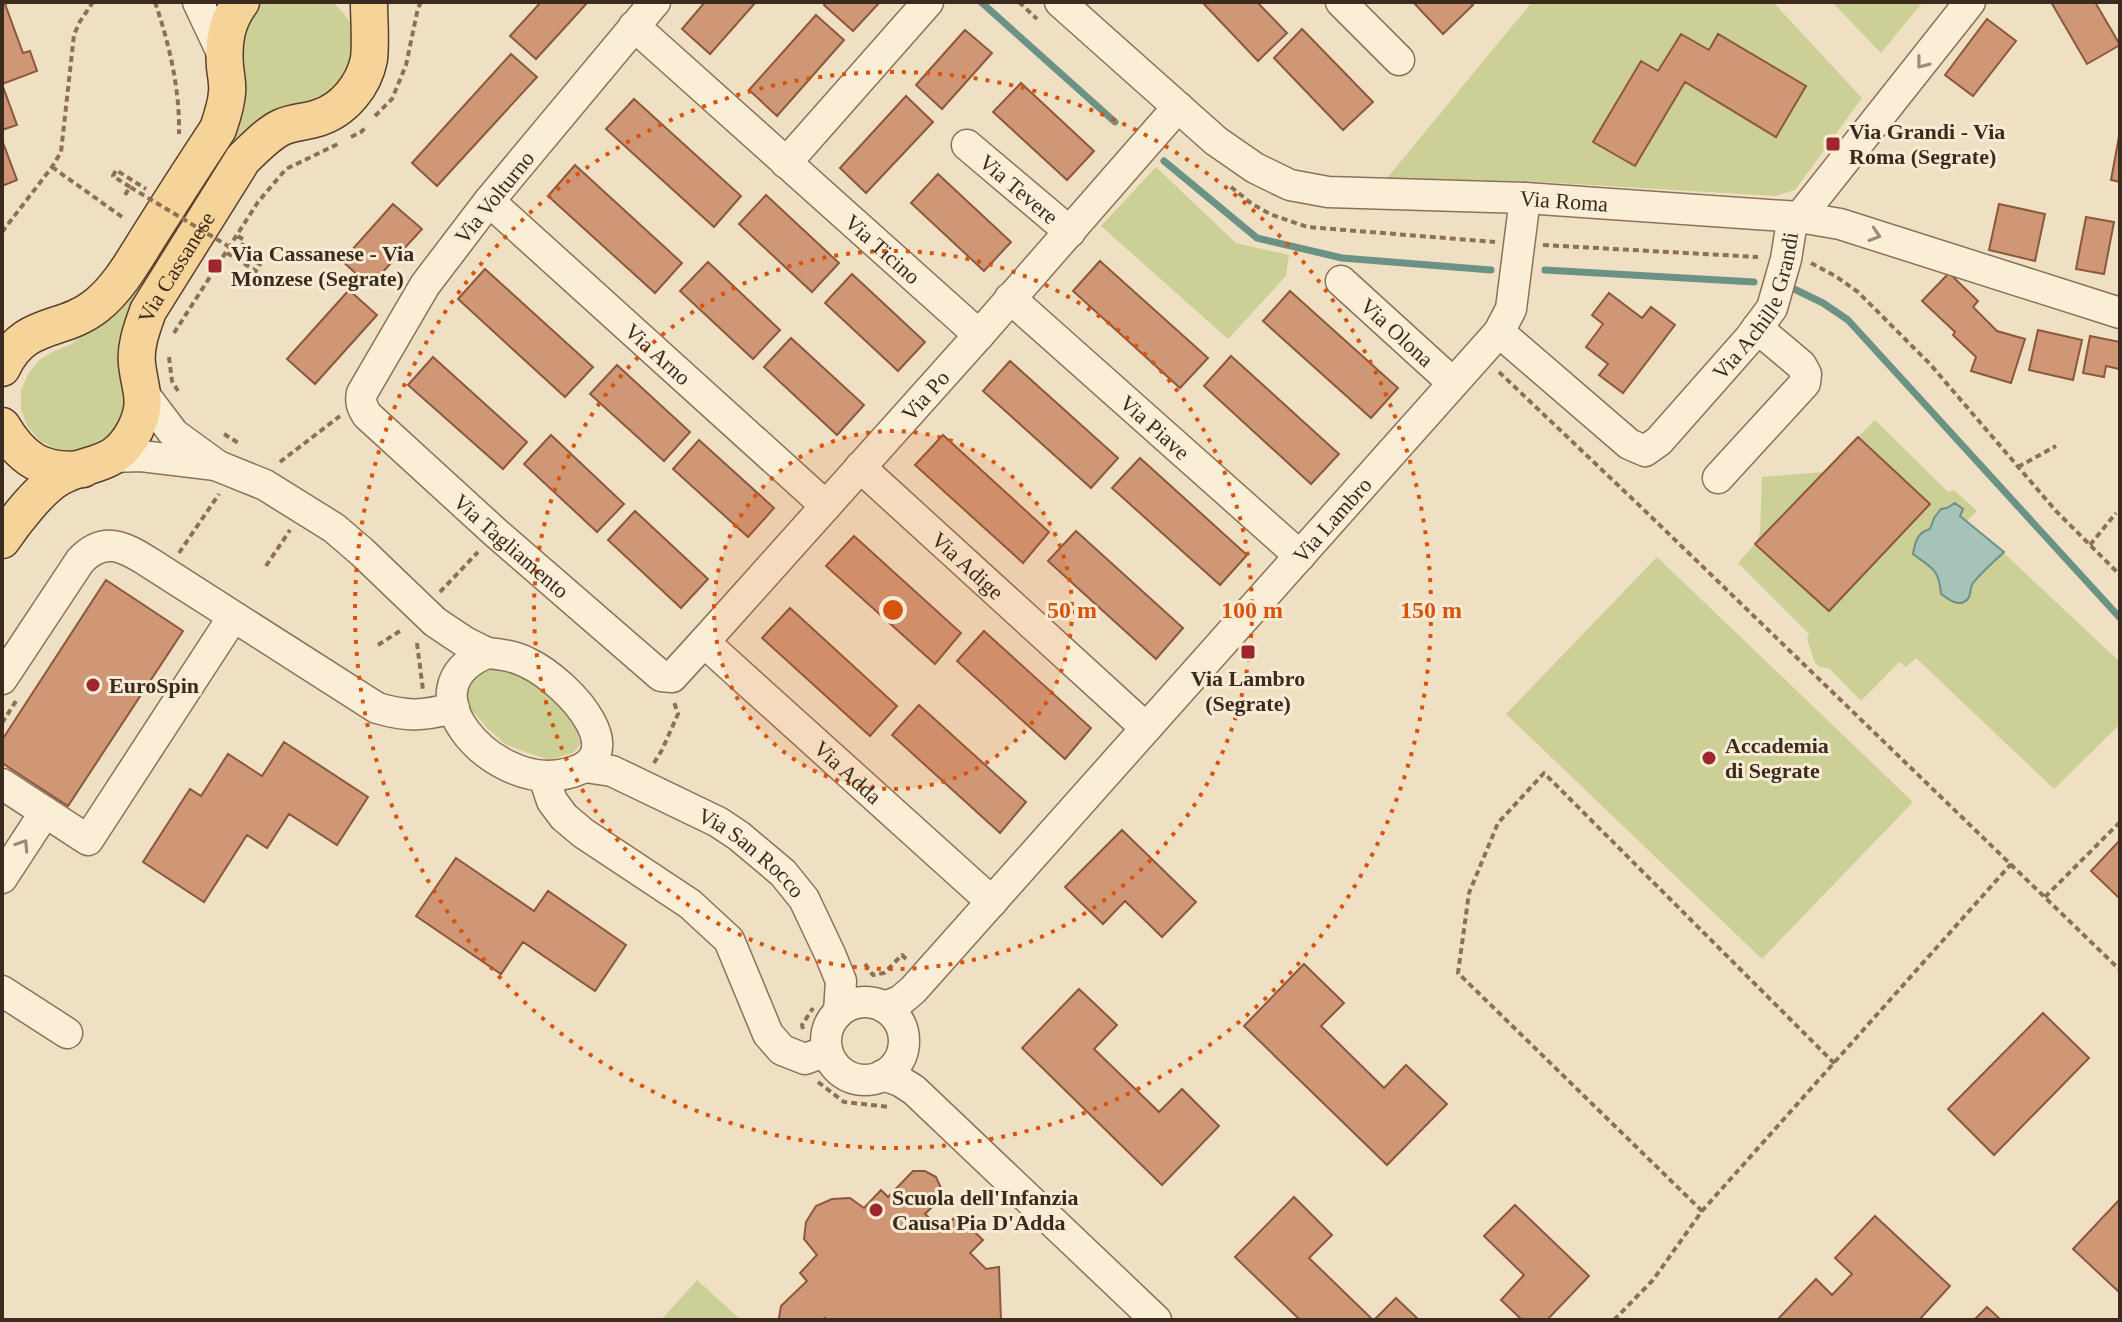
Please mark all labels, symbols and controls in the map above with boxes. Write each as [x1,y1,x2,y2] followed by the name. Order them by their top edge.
[1917,54,1931,69] one-way arrow
[1849,119,2005,169] place label: Via Grandi - Via Roma (Segrate)
[1824,135,1842,153] marker: Via Grandi - Via Roma (Segrate)
[449,146,539,249] street label: Via Volturno
[974,149,1063,229] street label: Via Tevere
[1519,186,1609,217] street label: Via Roma
[133,207,220,326] street label: Via Cassanese
[840,209,925,289] street label: Via Ticino
[1868,226,1881,242] one-way arrow
[1707,230,1803,385] street label: Via Achille Grandi
[231,241,414,291] place label: Via Cassanese - Via Monzese (Segrate)
[206,257,224,275] marker: Via Cassanese - Via Monzese (Segrate)
[1355,293,1439,372] street label: Via Olona
[620,318,696,390] street label: Via Arno
[896,365,954,426] street label: Via Po
[1115,390,1195,465] street label: Via Piave
[1288,472,1377,568] street label: Via Lambro
[448,489,574,604] street label: Via Tagliamento
[926,527,1009,605] street label: Via Adige
[879,596,907,624] centre of rings
[1047,597,1097,623] text: 50 m
[1221,597,1283,623] text: 100 m
[1400,597,1462,623] text: 150 m
[1239,643,1257,661] marker: Via Lambro (Segrate)
[1191,666,1305,716] place label: Via Lambro (Segrate)
[109,673,199,698] place label: EuroSpin
[84,676,102,694] marker: EuroSpin
[1725,733,1829,783] place label: Accademia di Segrate
[809,735,887,809] street label: Via Adda
[1700,749,1718,767] marker: Accademia di Segrate
[694,802,810,903] street label: Via San Rocco
[14,839,29,854] one-way arrow
[892,1185,1078,1235] place label: Scuola dell'Infanzia Causa Pia D'Adda
[867,1201,885,1219] marker: Scuola dell'Infanzia Causa Pia D'Adda

